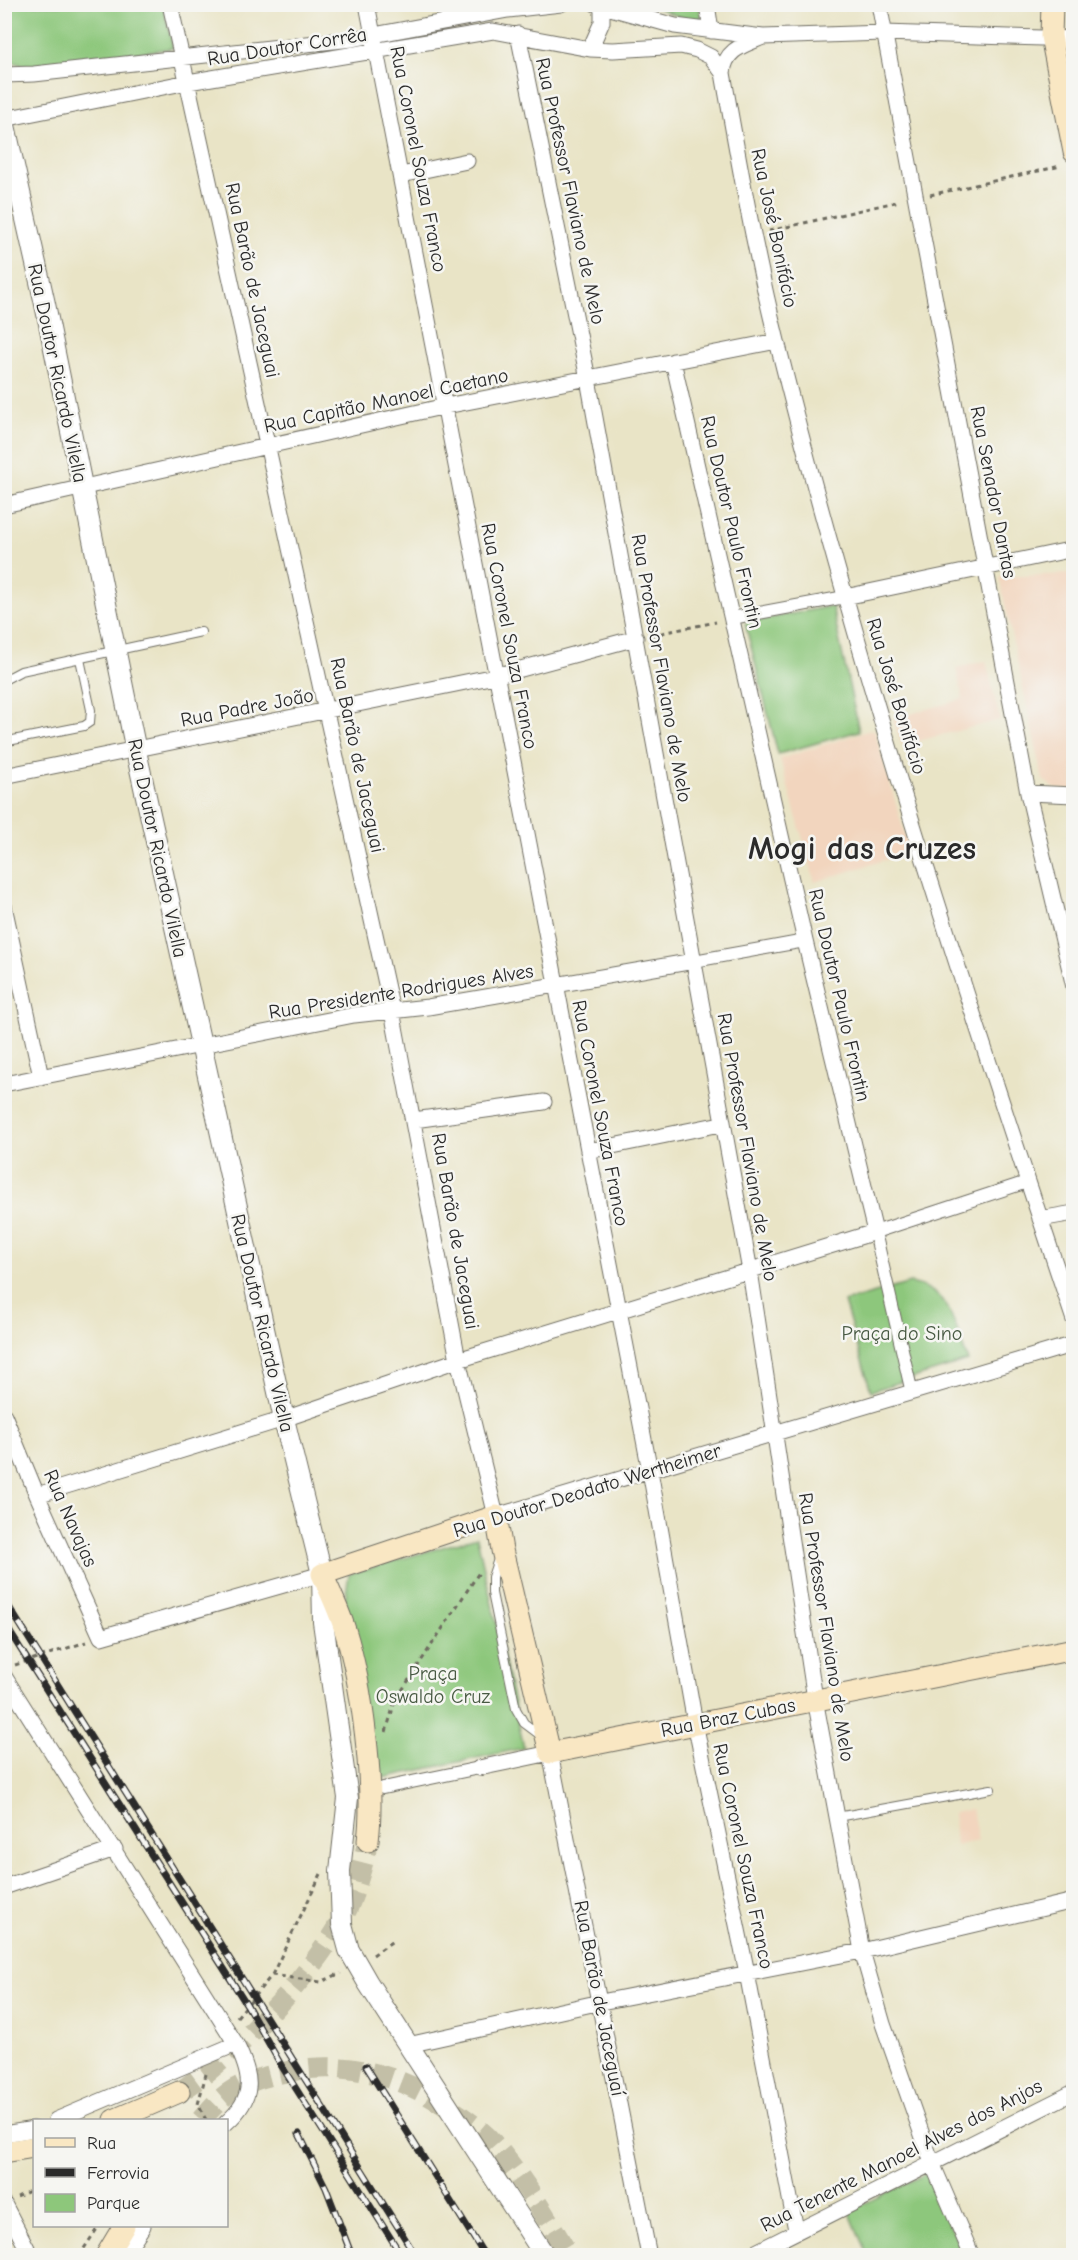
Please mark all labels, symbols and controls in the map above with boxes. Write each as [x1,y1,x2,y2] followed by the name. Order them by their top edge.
[206,23,369,70] street label: Rua Doutor Corrêa
[385,44,452,274] street label: Rua Coronel Souza Franco
[531,56,610,327] street label: Rua Professor Flaviano de Melo
[746,146,803,310] street label: Rua José Bonifácio
[221,180,284,380] street label: Rua Barão de Jaceguai
[23,262,92,485] street label: Rua Doutor Ricardo Vilella
[262,363,510,438] street label: Rua Capitão Manoel Caetano
[966,404,1022,580] street label: Rua Senador Dantas
[696,414,767,631] street label: Rua Doutor Paulo Frontin
[476,521,543,751] street label: Rua Coronel Souza Franco
[627,532,696,804] street label: Rua Professor Flaviano de Melo
[862,615,931,777] street label: Rua José Bonifácio
[326,655,389,855] street label: Rua Barão de Jaceguai
[178,683,316,732] street label: Rua Padre João
[123,737,192,960] street label: Rua Doutor Ricardo Vilella
[748,830,976,867] district label: Mogi das Cruzes
[804,887,875,1104] street label: Rua Doutor Paulo Frontin
[267,959,535,1024] street label: Rua Presidente Rodrigues Alves
[567,998,634,1228] street label: Rua Coronel Souza Franco
[713,1011,782,1283] street label: Rua Professor Flaviano de Melo
[427,1131,484,1331] street label: Rua Barão de Jaceguai
[226,1212,299,1434] street label: Rua Doutor Ricardo Vilella
[842,1322,962,1345] park label: Praça do Sino
[450,1439,724,1542] street label: Rua Doutor Deodato Wertheimer
[39,1466,102,1571] street label: Rua Navajas
[794,1491,859,1763] street label: Rua Professor Flaviano de Melo
[376,1662,491,1708] park label: Praça Oswaldo Cruz
[659,1693,797,1742] street label: Rua Braz Cubas
[708,1741,779,1971] street label: Rua Coronel Souza Franco
[569,1898,630,2098] street label: Rua Barão de Jaceguaí
[757,2074,1046,2237] street label: Rua Tenente Manoel Alves dos Anjos
[33,2119,228,2227] legend
[87,2133,116,2154] text: Rua
[87,2163,150,2184] text: Ferrovia
[87,2193,140,2214] text: Parque

